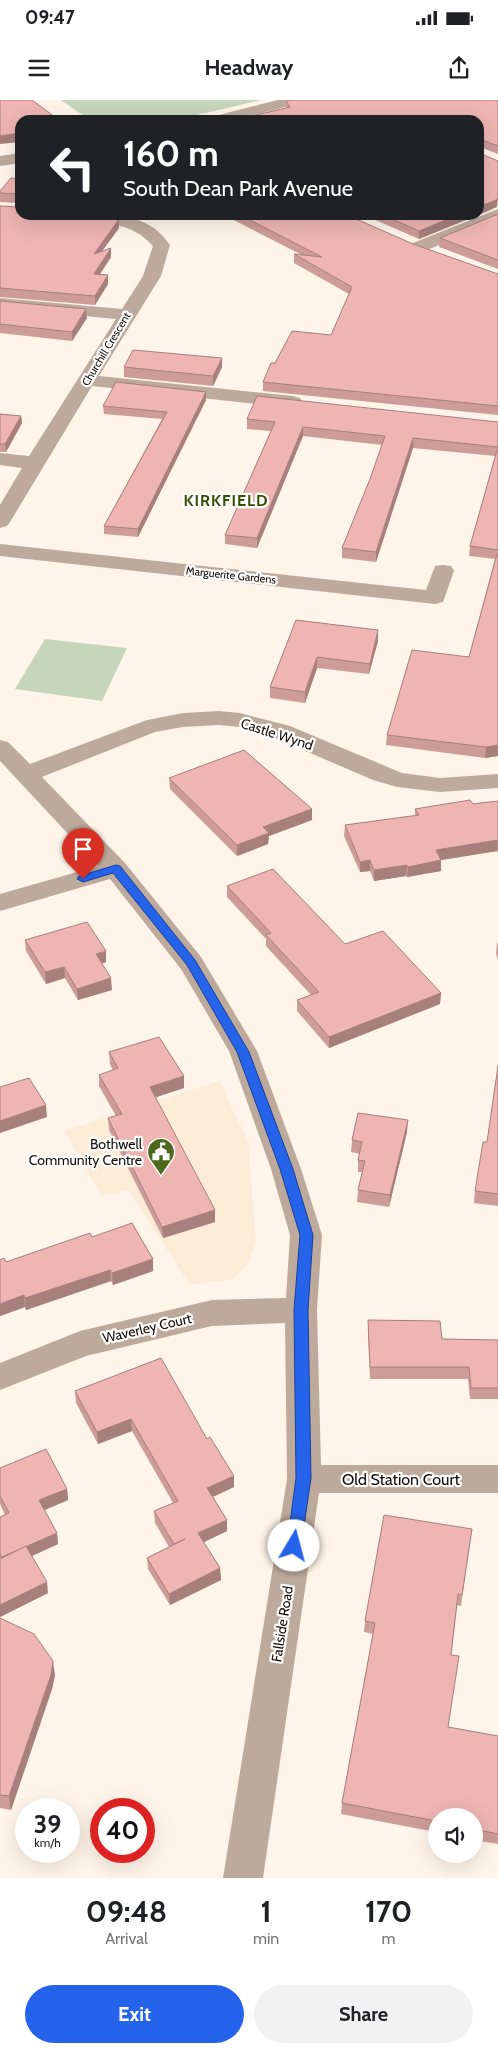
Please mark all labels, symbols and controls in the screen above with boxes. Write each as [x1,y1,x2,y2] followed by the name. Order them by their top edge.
[25,6,75,29] text: 09:47
[25,54,53,82] icon: menu
[205,54,293,81] text: Headway
[445,54,473,82] icon: share
[123,132,219,175] text: 160 m
[40,135,105,200] icon: left
[123,175,353,202] text: South Dean Park Avenue
[79,309,134,388] street label: Churchill Crescent
[183,491,269,510] district label: KIRKFIELD
[185,563,277,587] street label: Marguerite Gardens
[238,714,316,754] street label: Castle Wynd
[62,828,104,879] pin
[69,835,97,863] icon: arrive
[29,1135,143,1169] place label: Bothwell Community Centre
[146,1137,176,1176] public building icon: Bothwell Community Centre
[101,1309,193,1347] street label: Waverley Court
[342,1470,461,1489] street label: Old Station Court
[267,1519,319,1571] position arrow
[267,1585,297,1663] street label: Fallside Road
[90,1798,155,1863] speed limit sign: 40
[428,1808,483,1863] map controls
[428,1808,483,1863] button: sound
[34,1809,61,1839] text: 39
[34,1835,61,1850] text: km/h
[86,1893,167,1930] text: 09:48
[261,1893,272,1930] text: 1
[365,1893,412,1930] text: 170
[105,1929,148,1948] text: Arrival
[253,1929,279,1948] text: min
[382,1929,396,1948] text: m
[25,1985,244,2043] button: Exit
[254,1985,473,2043] button: Share

